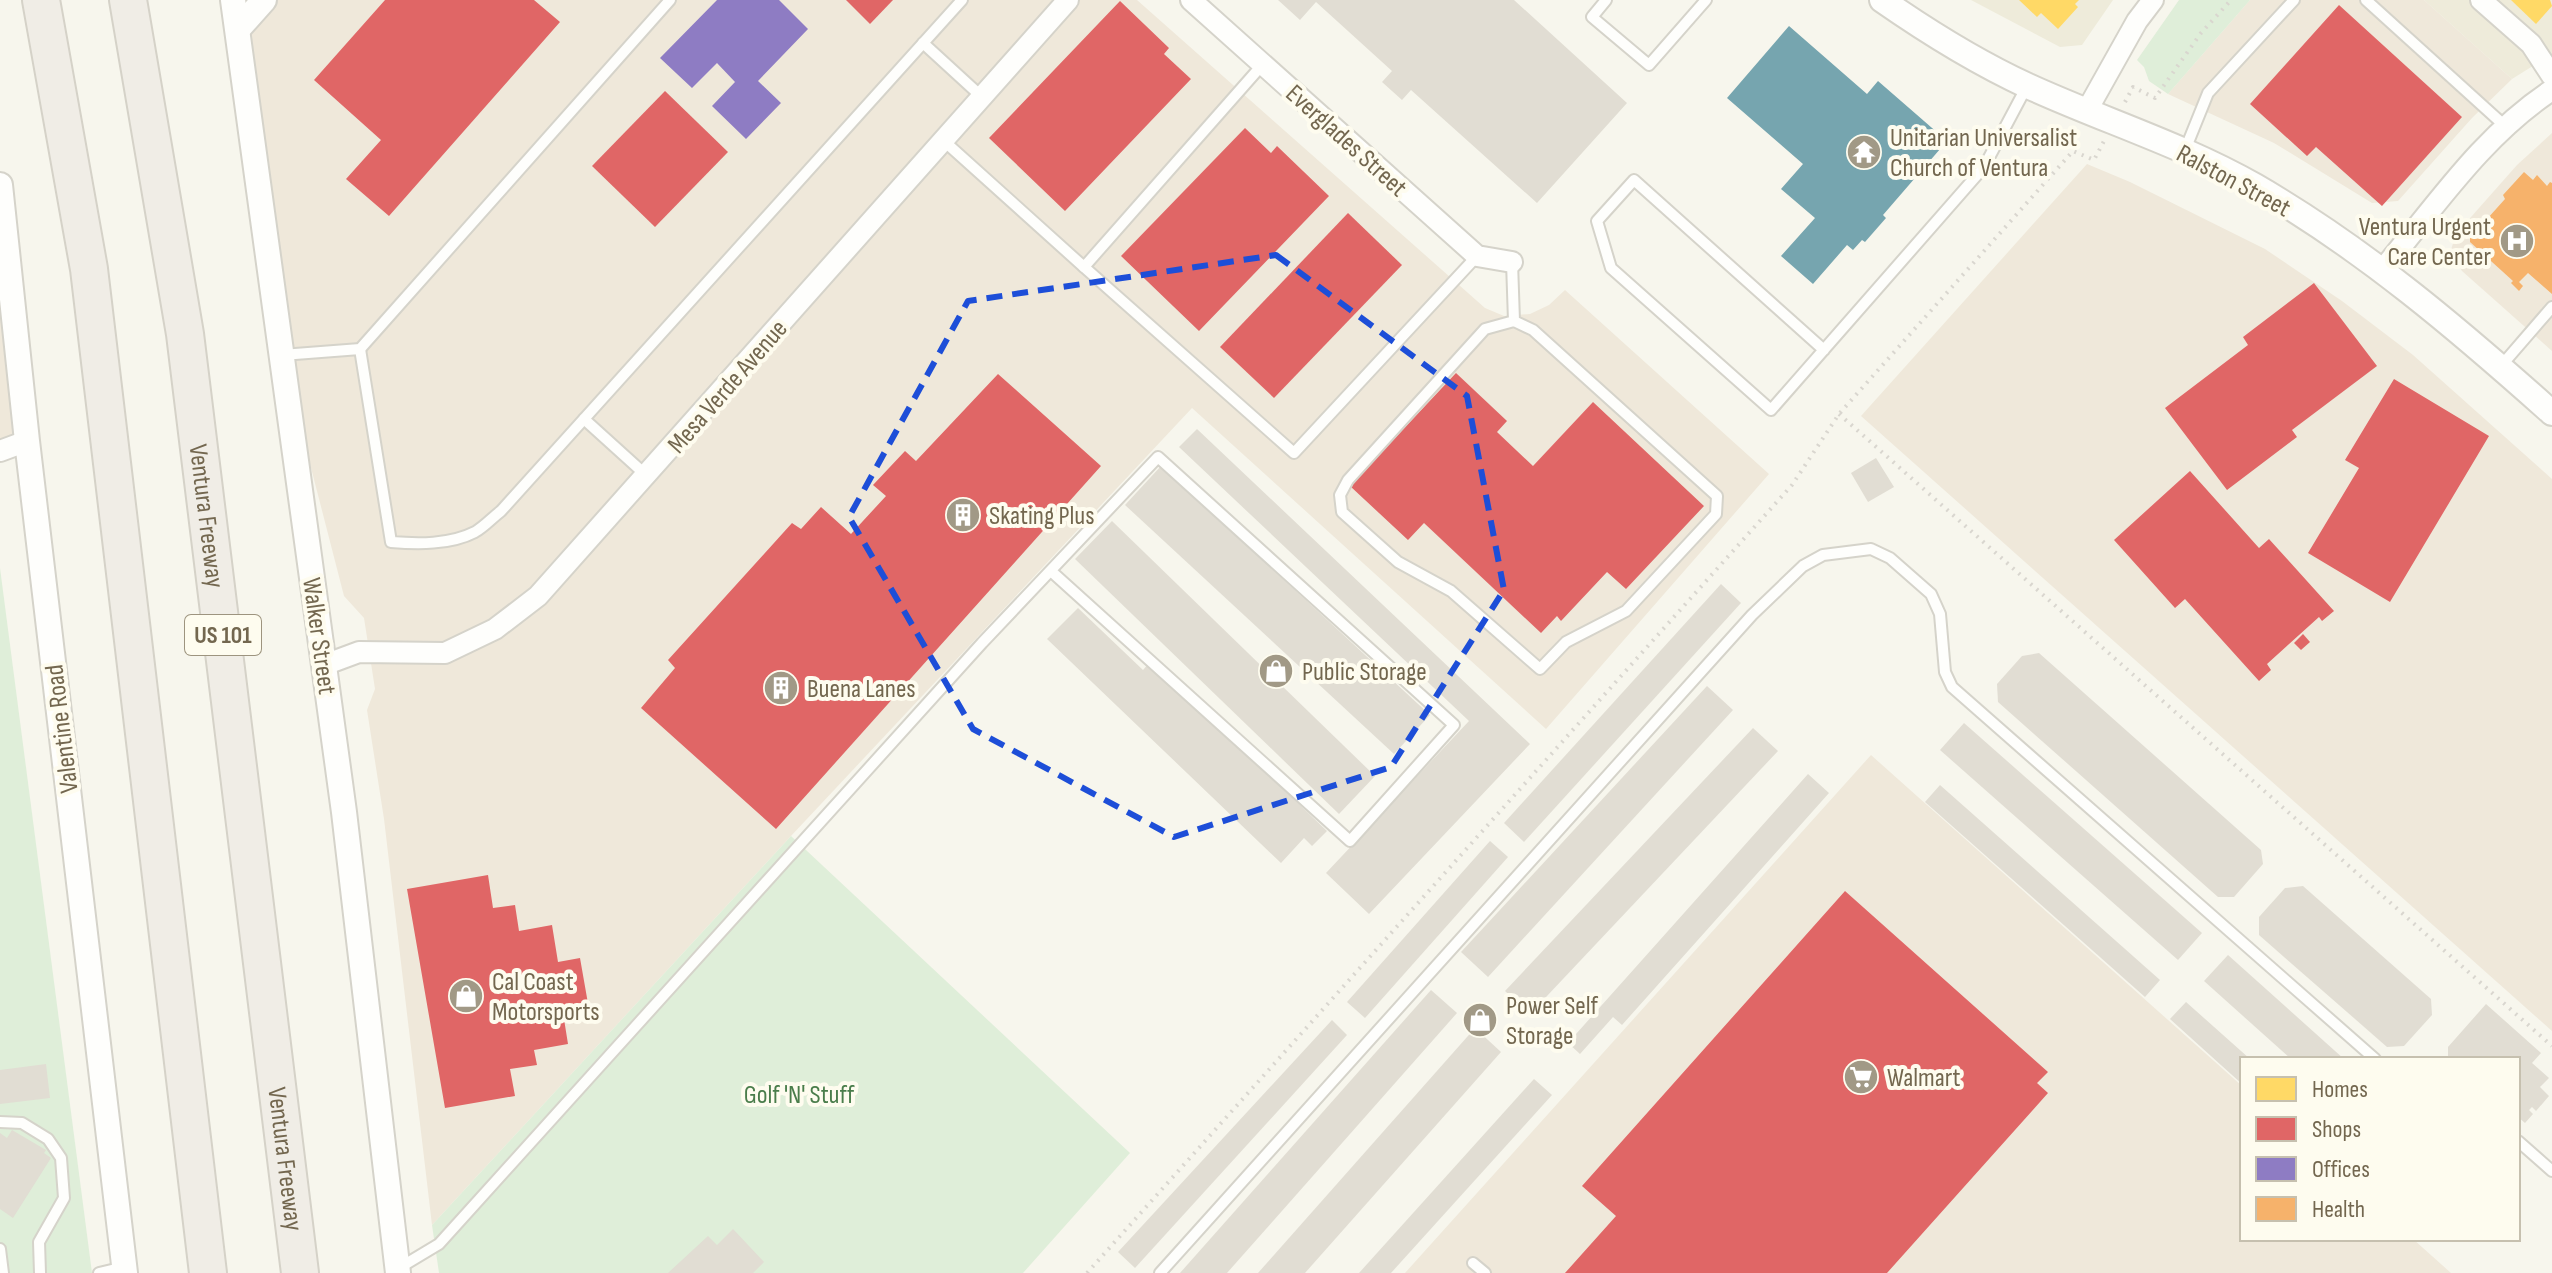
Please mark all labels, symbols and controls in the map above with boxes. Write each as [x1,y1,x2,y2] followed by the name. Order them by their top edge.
[1279,79,1413,204] street label: Everglades Street
[1890,123,2077,184] place label: Unitarian Universalist Church of Ventura
[1845,133,1883,171] temple icon: Unitarian Universalist Church of Ventura
[2171,138,2296,224] street label: Ralston Street
[2359,212,2492,273] place label: Ventura Urgent Care Center
[2498,222,2536,260] hospital icon: Ventura Urgent Care Center
[662,314,795,460] street label: Mesa Verde Avenue
[182,442,230,590] street label: Ventura Freeway
[944,496,982,534] building icon: Skating Plus
[989,501,1094,532] place label: Skating Plus
[295,576,342,697] street label: Walker Street
[185,615,261,655] road number: US 101
[1257,652,1295,690] shop icon: Public Storage
[1302,657,1427,688] place label: Public Storage
[39,663,86,795] street label: Valentine Road
[762,669,800,707] building icon: Buena Lanes
[807,674,916,705] place label: Buena Lanes
[492,967,600,1028] place label: Cal Coast Motorsports
[447,977,485,1015] shop icon: Cal Coast Motorsports
[1506,991,1599,1052] place label: Power Self Storage
[1461,1001,1499,1039] shop icon: Power Self Storage
[2240,1057,2520,1241] legend
[1842,1058,1880,1096] supermarket icon: Walmart
[1887,1063,1961,1094] place label: Walmart
[2312,1075,2368,1104] text: Homes
[744,1080,854,1111] park label: Golf 'N' Stuff
[260,1086,309,1233] street label: Ventura Freeway
[2312,1115,2361,1144] text: Shops
[2312,1155,2370,1184] text: Offices
[2312,1195,2365,1224] text: Health

